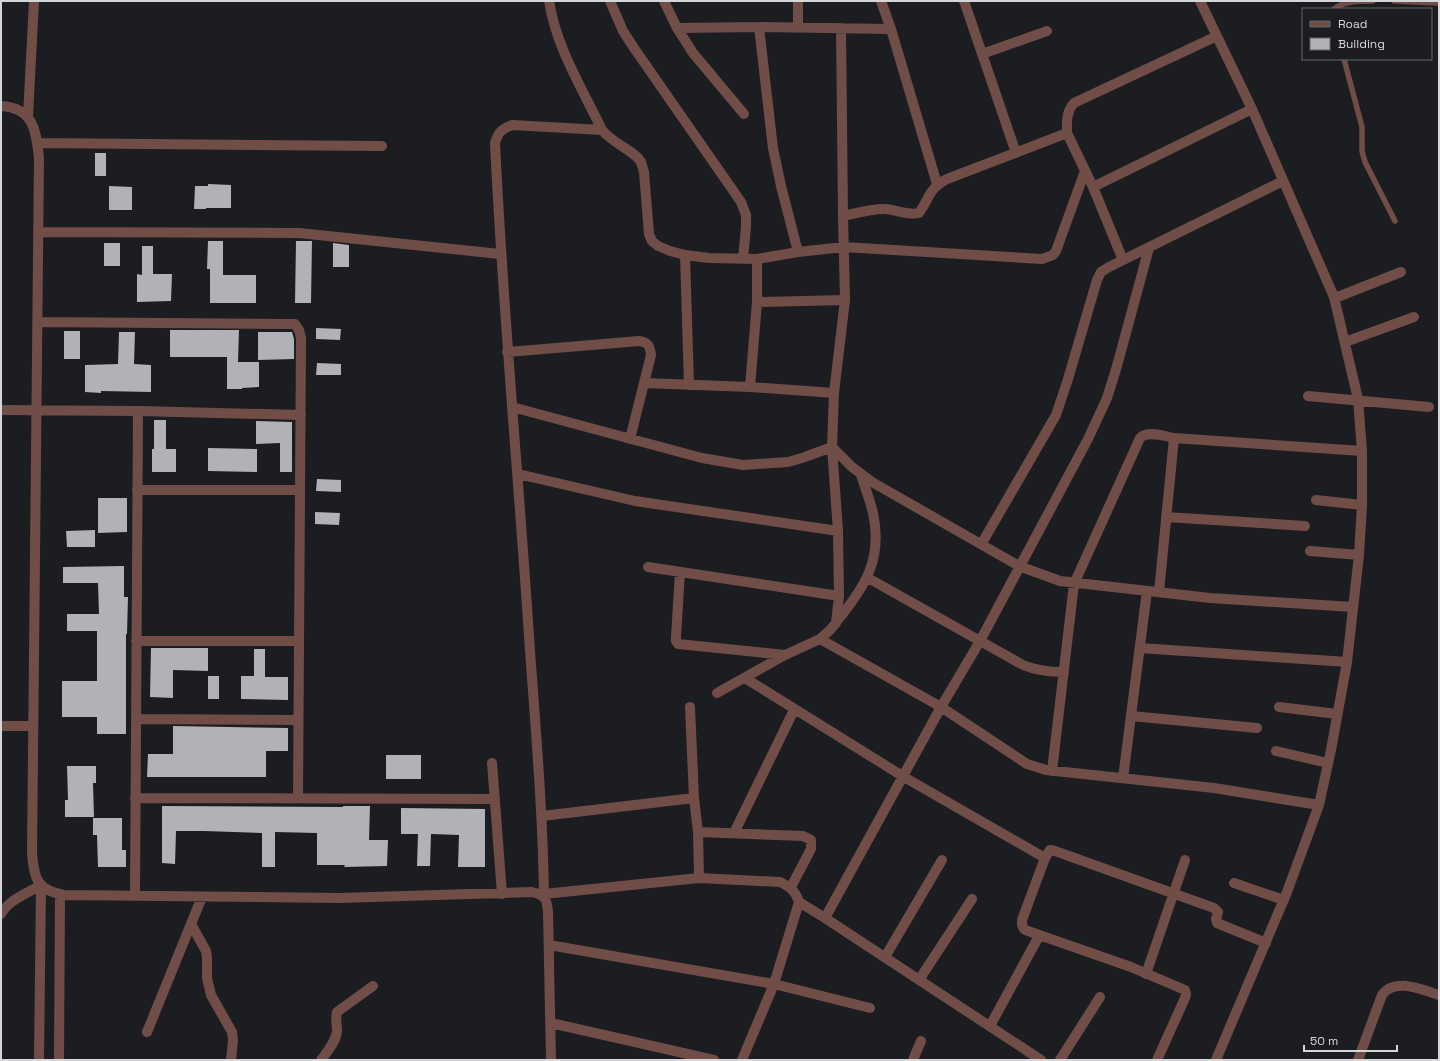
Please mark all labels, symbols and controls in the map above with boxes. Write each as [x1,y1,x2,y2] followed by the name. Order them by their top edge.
[1302,8,1432,60] legend
[1338,16,1367,32] text: Road
[1338,36,1385,52] text: Building
[1304,1027,1397,1053] scale bar
[1310,1033,1338,1049] text: 50 m

